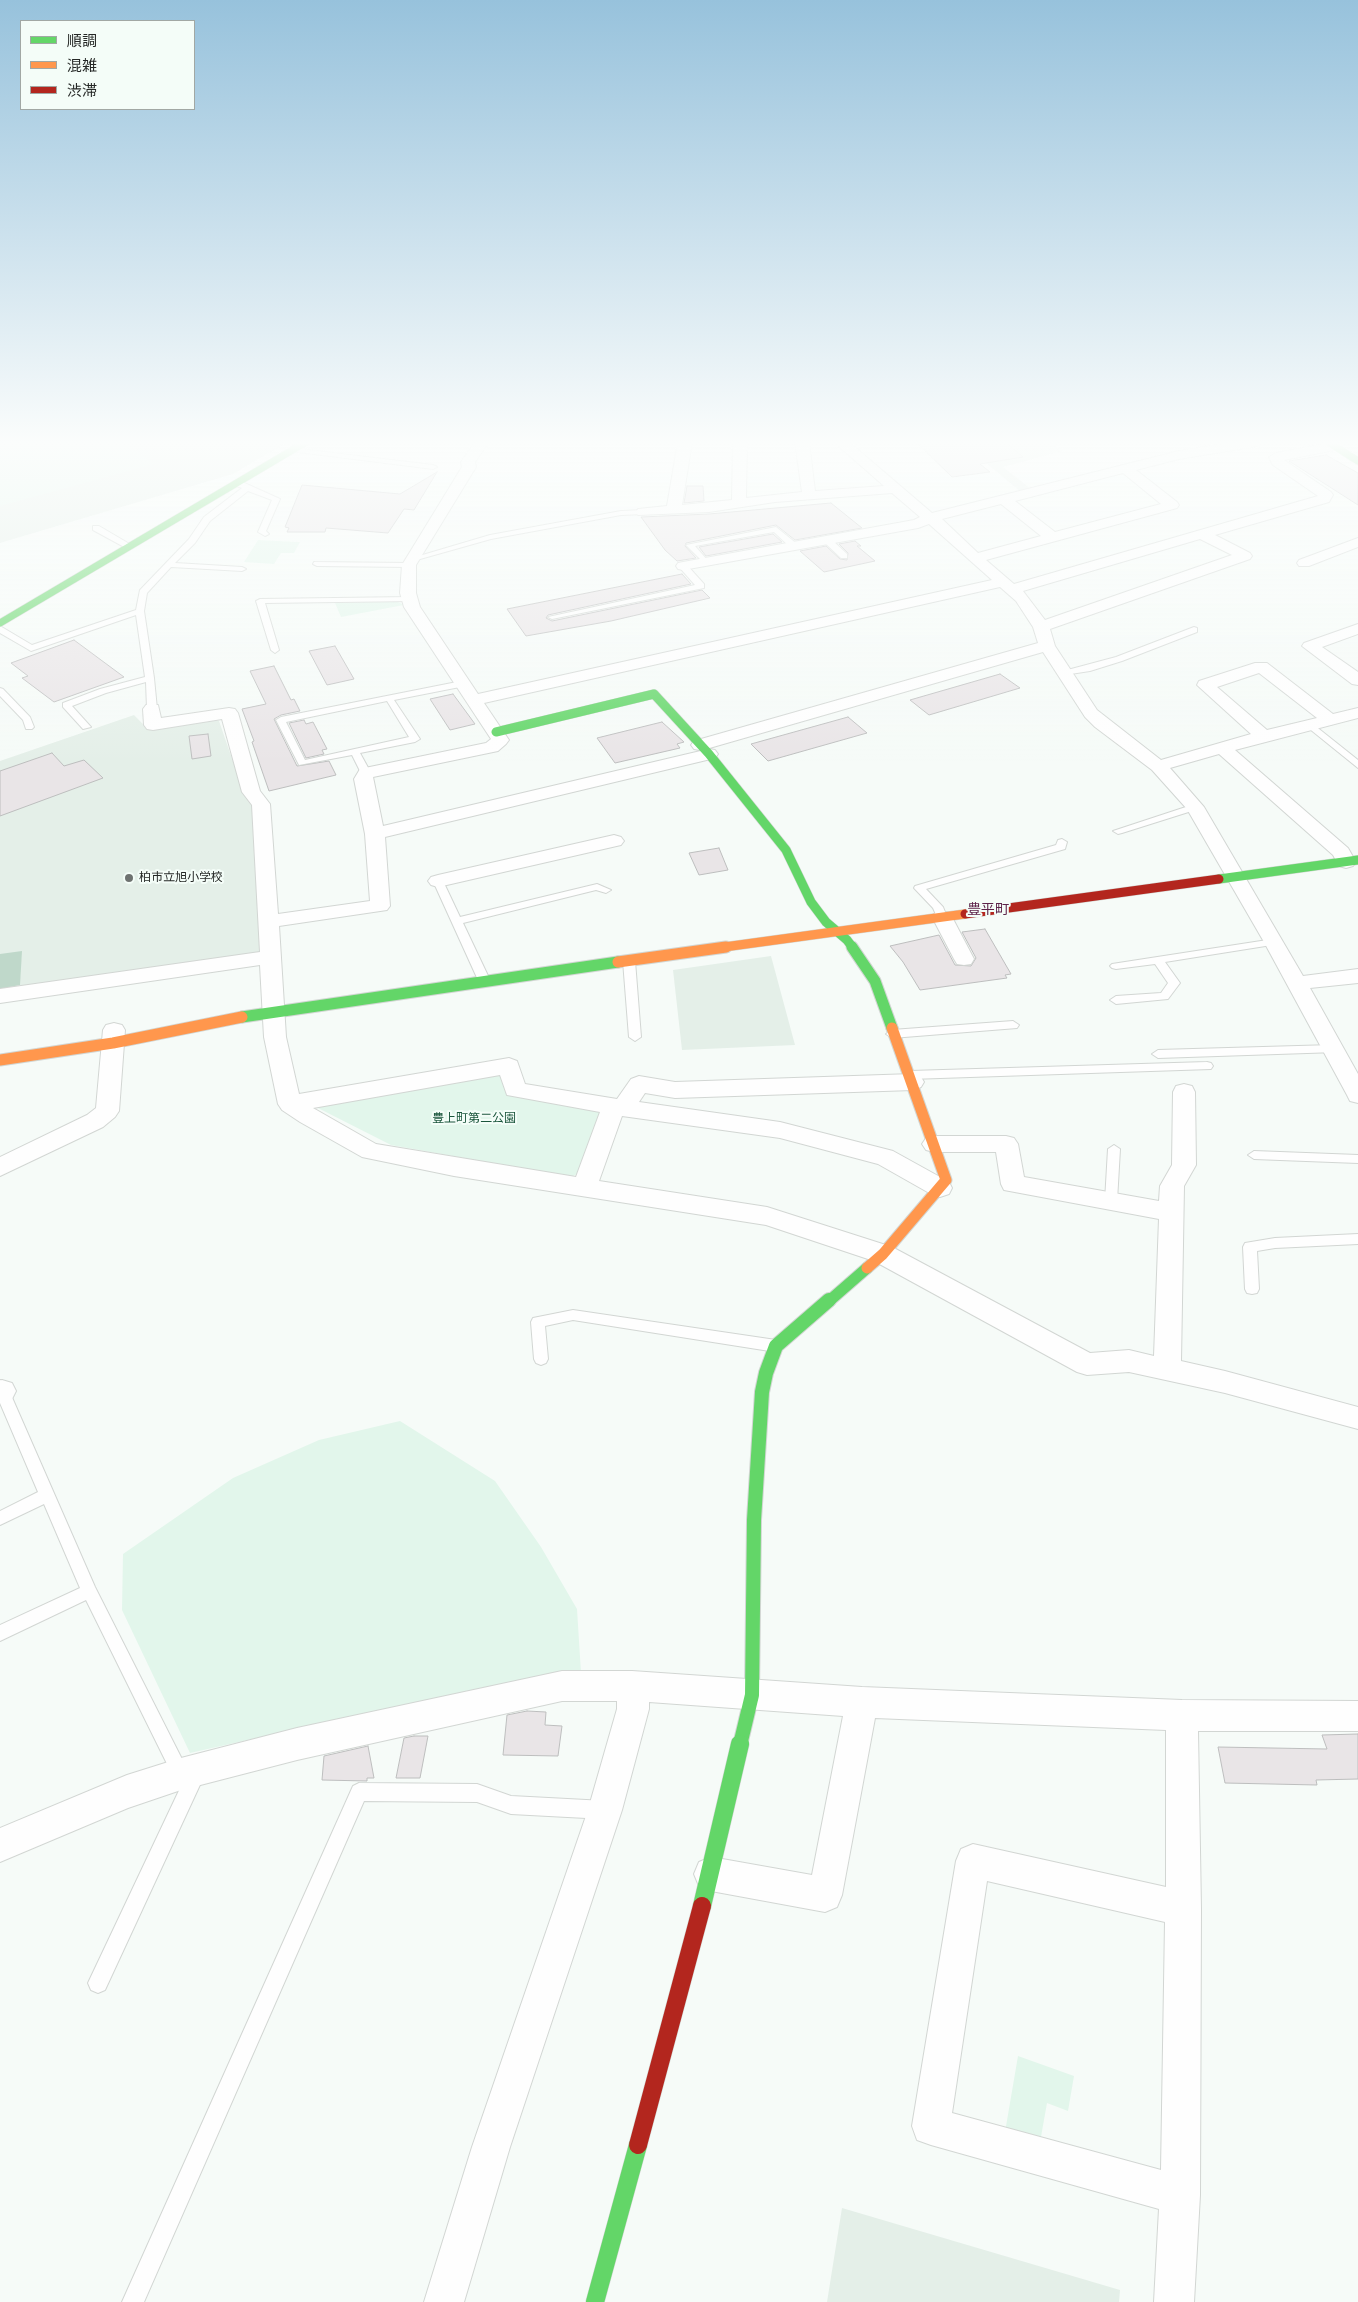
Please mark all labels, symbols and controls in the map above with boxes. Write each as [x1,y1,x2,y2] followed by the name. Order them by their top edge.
[20,20,195,110] legend
[67,31,97,51] text: 順調
[67,56,97,76] text: 混雑
[67,81,97,101] text: 渋滞
[139,871,223,885] place label: 柏市立旭小学校
[123,872,135,884] marker: 柏市立旭小学校
[967,903,1009,919] district label: 豊平町
[432,1112,516,1126] park label: 豊上町第二公園

